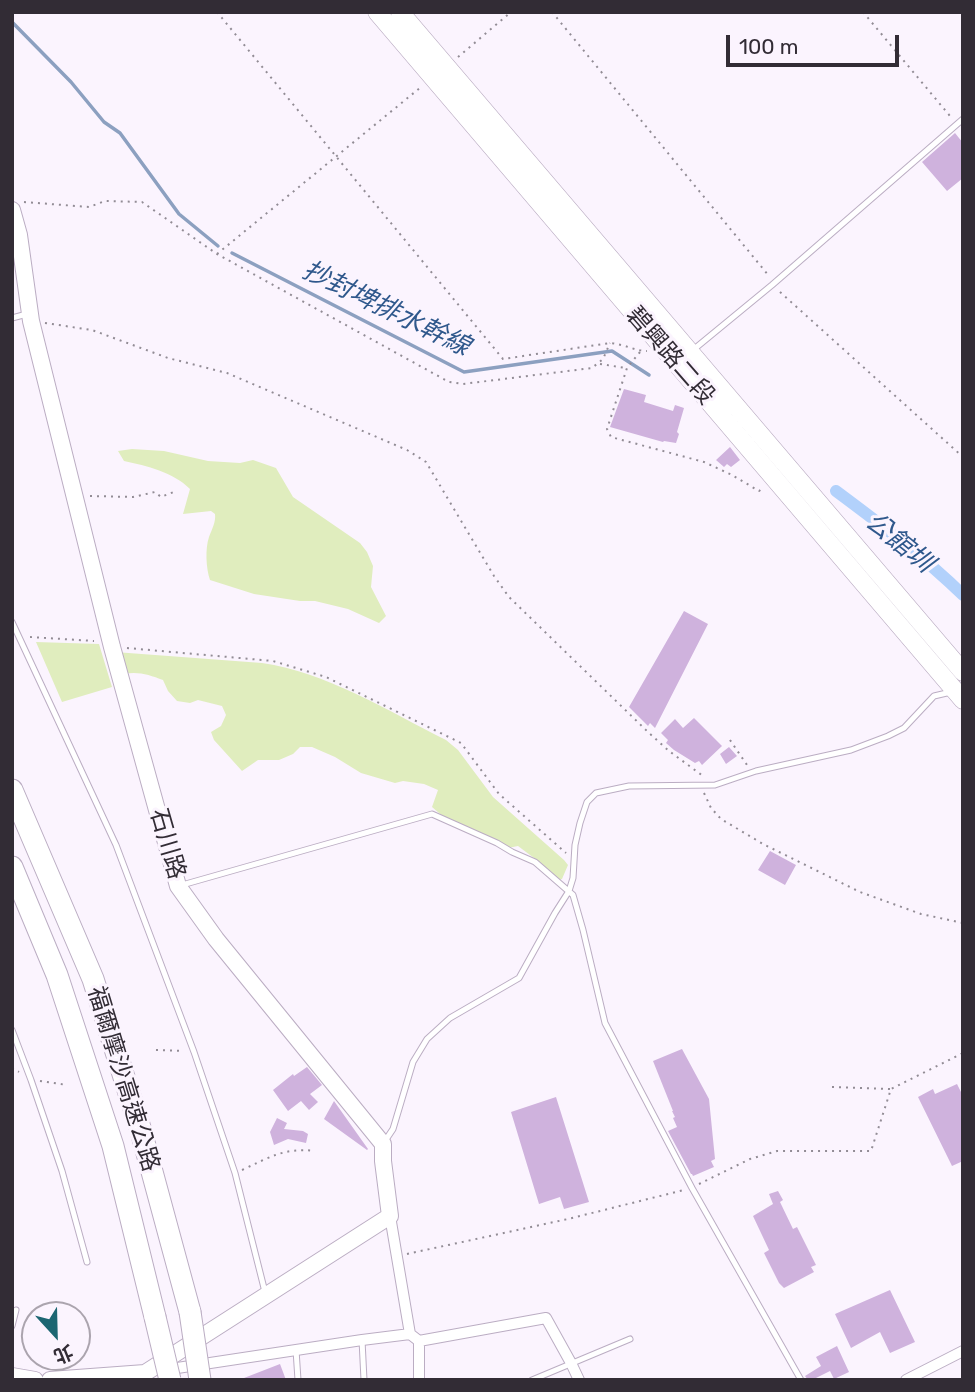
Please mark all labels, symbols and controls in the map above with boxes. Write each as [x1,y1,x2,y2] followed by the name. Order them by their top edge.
[730,21,903,65] scale bar
[739,34,798,59] text: 100 m
[297,255,475,363] water label: 抄封埤排水幹線
[620,301,720,411] street label: 碧興路二段
[859,506,939,580] water label: 公館圳
[143,805,191,883] street label: 石川路
[81,983,165,1175] street label: 福爾摩沙高速公路
[21,1301,91,1371] north arrow
[50,1340,76,1368] text: 北

